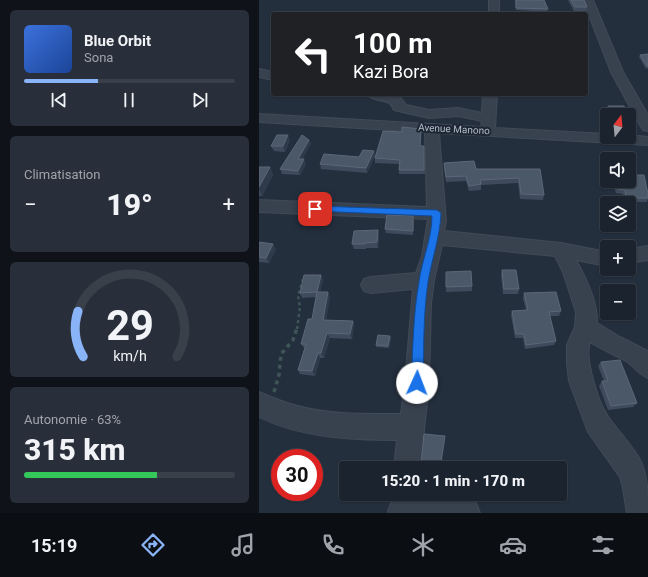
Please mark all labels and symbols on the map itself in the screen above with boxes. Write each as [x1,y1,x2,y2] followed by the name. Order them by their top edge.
[600,108,636,144] north arrow
[418,122,490,136] street label: Avenue Manono
[298,192,332,226] pin
[396,362,438,404] position arrow
[271,449,323,501] speed limit sign: 30

